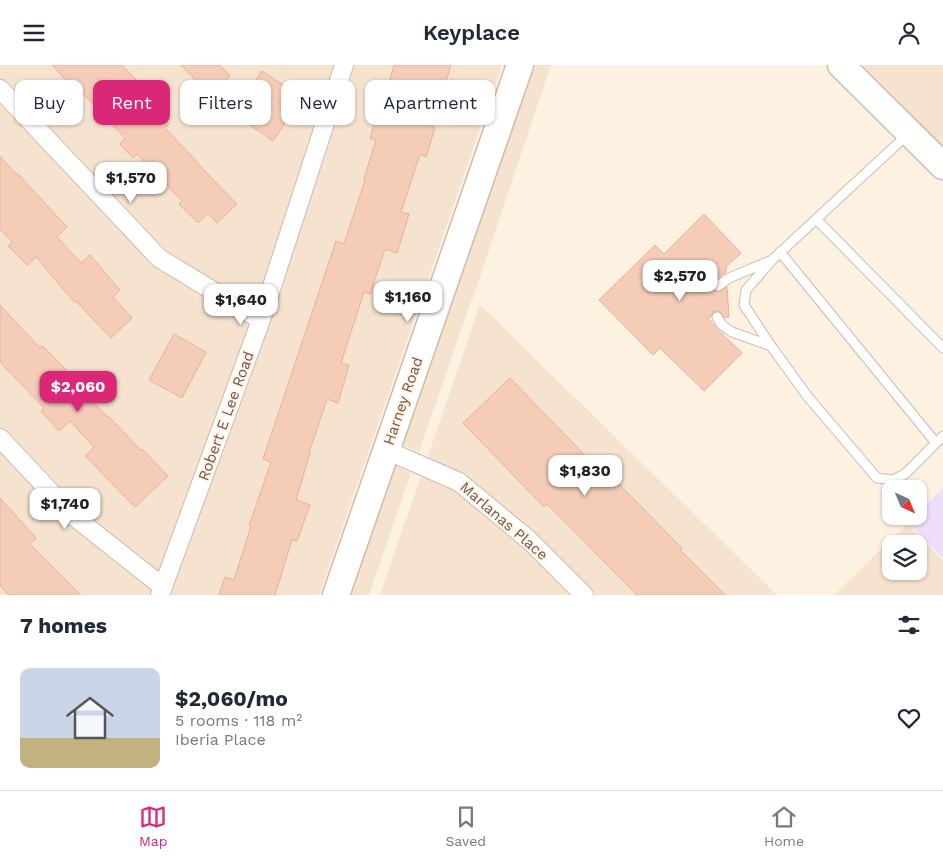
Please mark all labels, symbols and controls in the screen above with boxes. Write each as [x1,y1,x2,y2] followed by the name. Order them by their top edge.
[20,19,48,47] icon: menu
[895,19,923,47] icon: person
[423,20,520,45] text: Keyplace
[15,80,83,125] chip: Buy
[93,80,170,125] chip: Rent
[180,80,271,125] chip: Filters
[281,80,355,125] chip: New
[365,80,495,125] chip: Apartment
[90,161,172,204] pin: $1,570
[106,168,156,187] text: $1,570
[639,259,721,302] pin: $2,570
[654,266,706,285] text: $2,570
[367,281,449,323] pin: $1,160
[200,283,282,326] pin: $1,640
[384,287,432,306] text: $1,160
[215,290,267,309] text: $1,640
[194,349,258,483] street label: Robert E Lee Road
[379,354,427,448] street label: Harney Road
[37,371,119,413] pin: $2,060
[51,377,105,396] text: $2,060
[544,455,626,497] pin: $1,830
[559,461,611,480] text: $1,830
[456,478,552,564] street label: Marlanas Place
[882,480,928,525] north arrow
[882,480,927,580] map controls
[24,487,106,530] pin: $1,740
[41,494,90,513] text: $1,740
[882,535,927,580] button: layers
[895,611,923,639] icon: filters
[20,613,107,638] text: 7 homes
[175,686,288,711] text: $2,060/mo
[60,688,120,748] icon: home
[895,704,923,732] icon: heart
[175,711,302,730] text: 5 rooms · 118 m²
[175,730,266,749] text: Iberia Place
[139,803,168,849] tab: Map
[445,803,486,849] tab: Saved
[764,803,804,849] tab: Home

